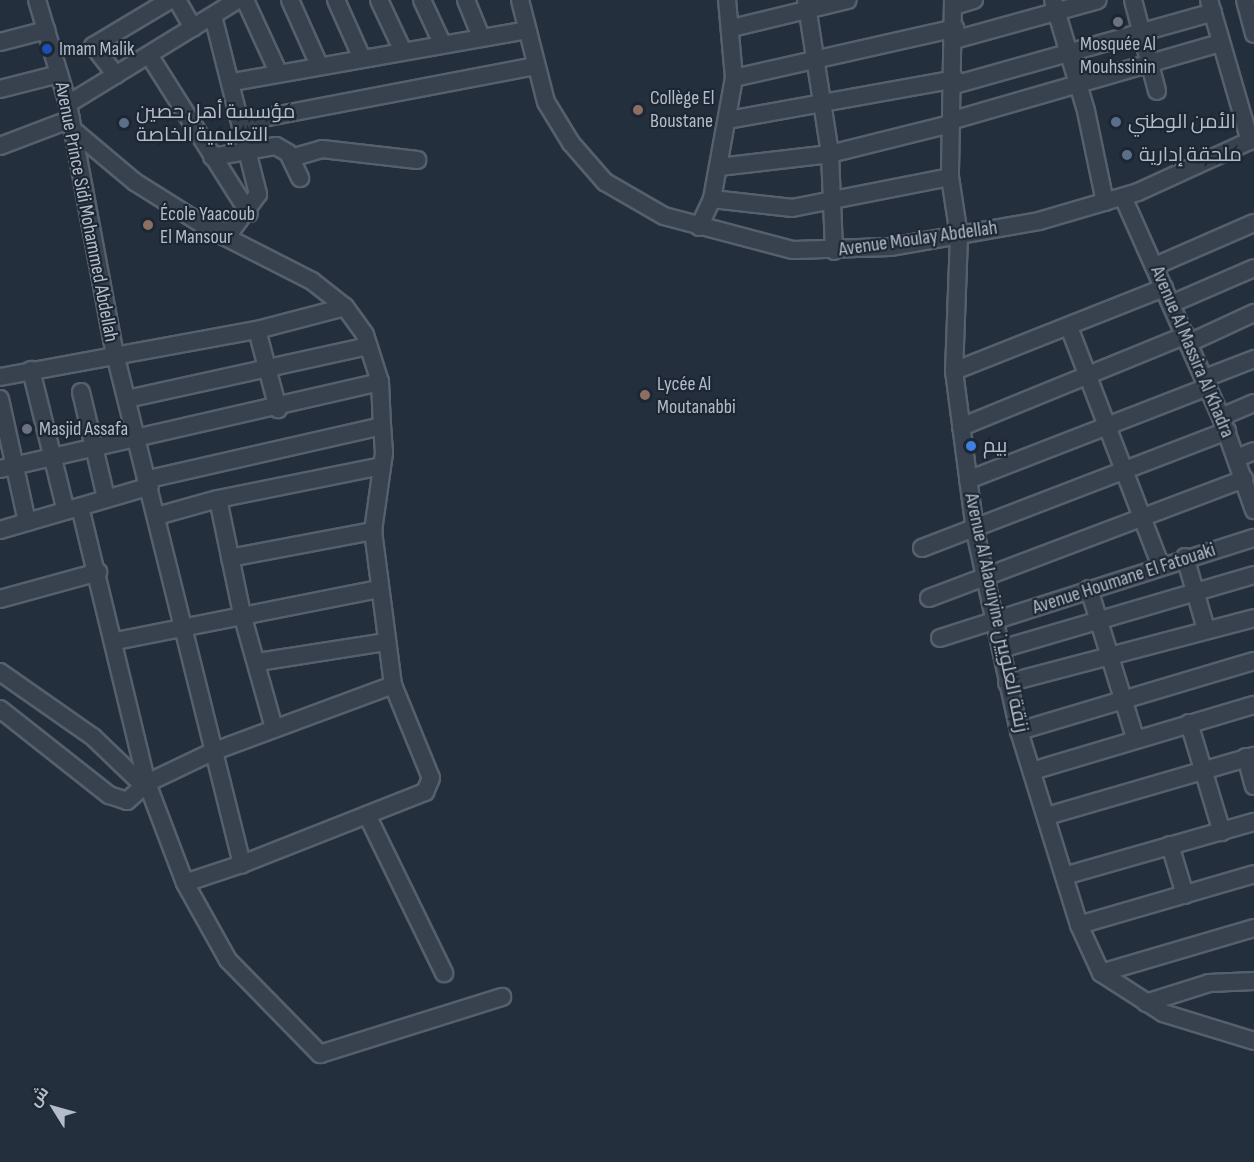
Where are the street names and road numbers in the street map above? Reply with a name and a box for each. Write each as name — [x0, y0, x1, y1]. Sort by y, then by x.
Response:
street label: Avenue Prince Sidi Mohammed Abdellah — [49, 80, 123, 344]
street label: Avenue Moulay Abdellah — [837, 216, 999, 262]
street label: Avenue Al Massira Al Khadra — [1145, 263, 1239, 441]
street label: Avenue Al Alaouiyine زنقة العلويين — [959, 491, 1033, 735]
street label: Avenue Houmane El Fatouaki — [1029, 538, 1219, 620]

